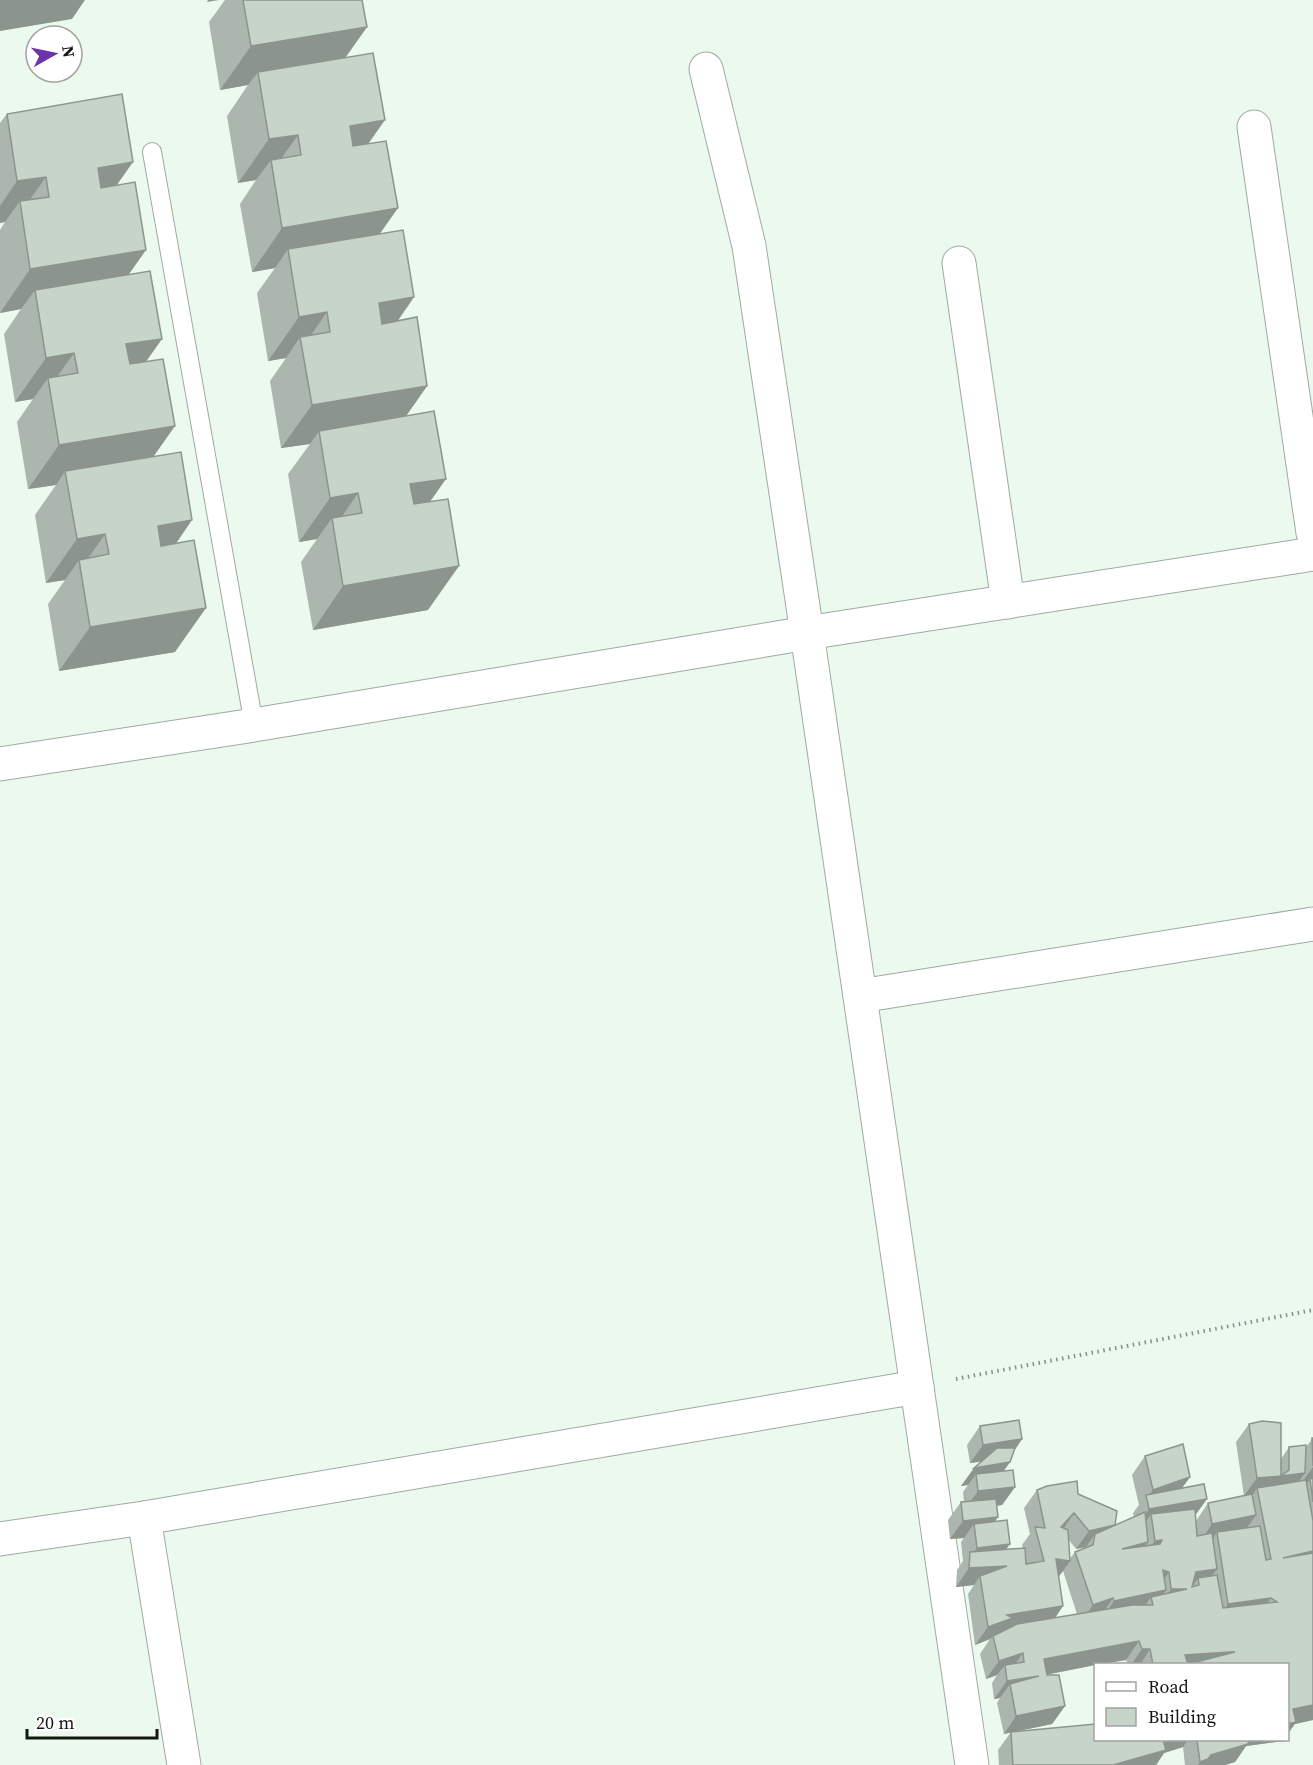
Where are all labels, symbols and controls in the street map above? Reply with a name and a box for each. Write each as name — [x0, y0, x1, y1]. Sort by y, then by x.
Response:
north arrow — [24, 24, 84, 84]
text: N — [57, 44, 81, 59]
legend — [1094, 1663, 1289, 1741]
text: Road — [1148, 1674, 1189, 1699]
scale bar — [27, 1702, 158, 1740]
text: Building — [1148, 1704, 1216, 1729]
text: 20 m — [36, 1710, 74, 1735]

